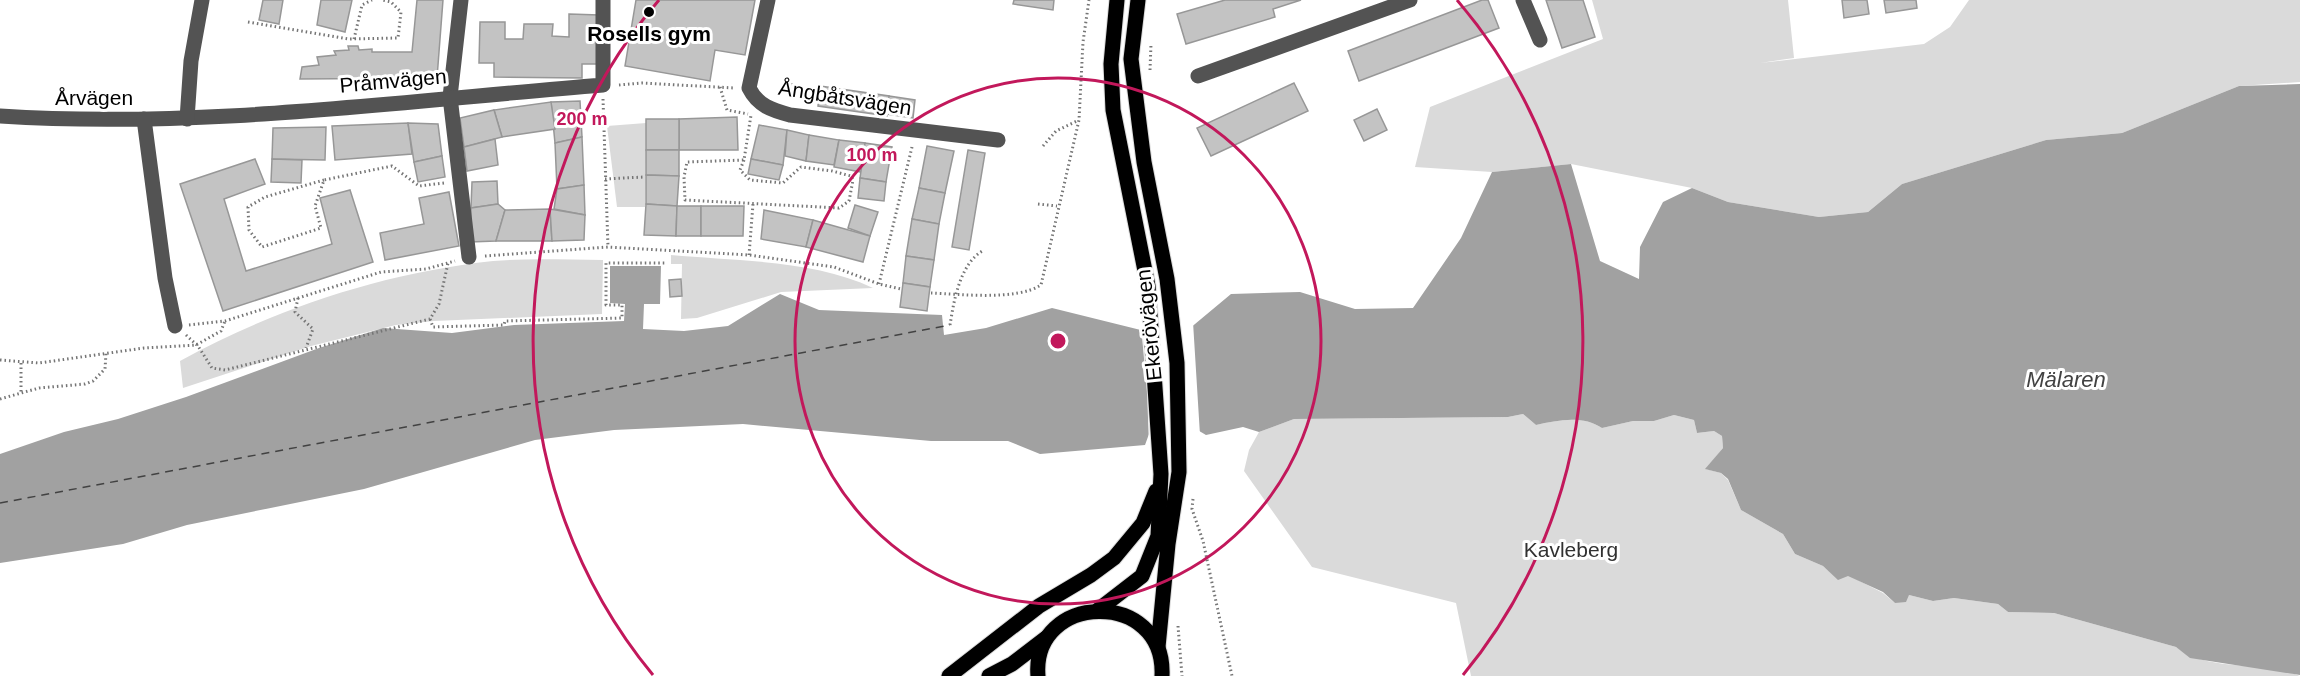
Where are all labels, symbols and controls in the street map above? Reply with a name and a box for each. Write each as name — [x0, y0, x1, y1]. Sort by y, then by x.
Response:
marker: Rosells gym — [642, 5, 656, 19]
place label: Rosells gym — [587, 22, 711, 45]
street label: Pråmvägen — [338, 64, 447, 97]
street label: Ångbåtsvägen — [777, 76, 913, 119]
street label: Årvägen — [55, 86, 133, 109]
text: 200 m — [556, 109, 608, 129]
text: 100 m — [846, 145, 898, 165]
street label: Ekerövägen — [1131, 268, 1166, 382]
centre of rings — [1048, 331, 1068, 351]
water label: Mälaren — [2026, 367, 2106, 392]
park label: Kavleberg — [1524, 538, 1618, 561]

